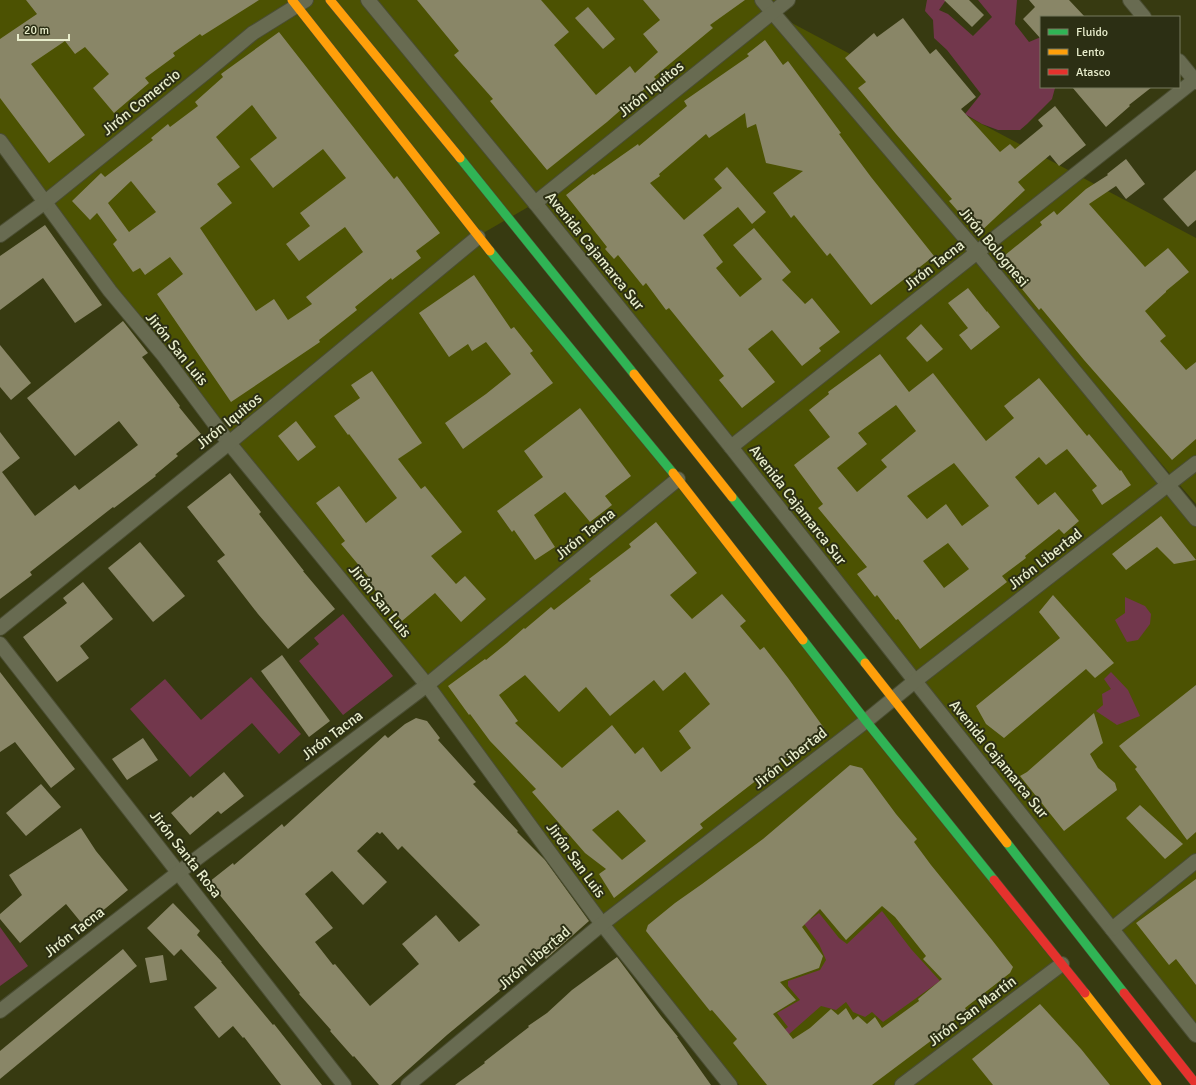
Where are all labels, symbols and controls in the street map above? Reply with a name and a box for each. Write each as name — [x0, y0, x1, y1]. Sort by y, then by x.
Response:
scale bar — [18, 16, 69, 42]
legend — [1040, 16, 1180, 88]
text: 20 m — [24, 23, 49, 38]
text: Fluido — [1076, 25, 1108, 40]
text: Lento — [1076, 45, 1105, 60]
street label: Jirón Iquitos — [615, 57, 688, 121]
street label: Jirón Comercio — [98, 65, 184, 139]
text: Atasco — [1076, 65, 1111, 80]
street label: Avenida Cajamarca Sur — [542, 188, 649, 314]
street label: Jirón Bolognesi — [955, 203, 1033, 291]
street label: Jirón Tacna — [900, 236, 968, 294]
street label: Jirón San Luis — [142, 309, 212, 390]
street label: Jirón Iquitos — [193, 389, 266, 453]
street label: Avenida Cajamarca Sur — [746, 441, 851, 569]
street label: Jirón Tacna — [551, 504, 619, 564]
street label: Jirón Libertad — [1004, 525, 1086, 593]
street label: Jirón San Luis — [345, 561, 415, 642]
street label: Avenida Cajamarca Sur — [946, 696, 1053, 822]
street label: Jirón Tacna — [298, 706, 366, 764]
street label: Jirón Libertad — [749, 724, 831, 792]
street label: Jirón Santa Rosa — [146, 807, 226, 901]
street label: Jirón San Luis — [543, 819, 610, 902]
street label: Jirón Tacna — [40, 903, 108, 961]
street label: Jirón Libertad — [494, 922, 574, 993]
street label: Jirón San Martín — [924, 972, 1020, 1050]

